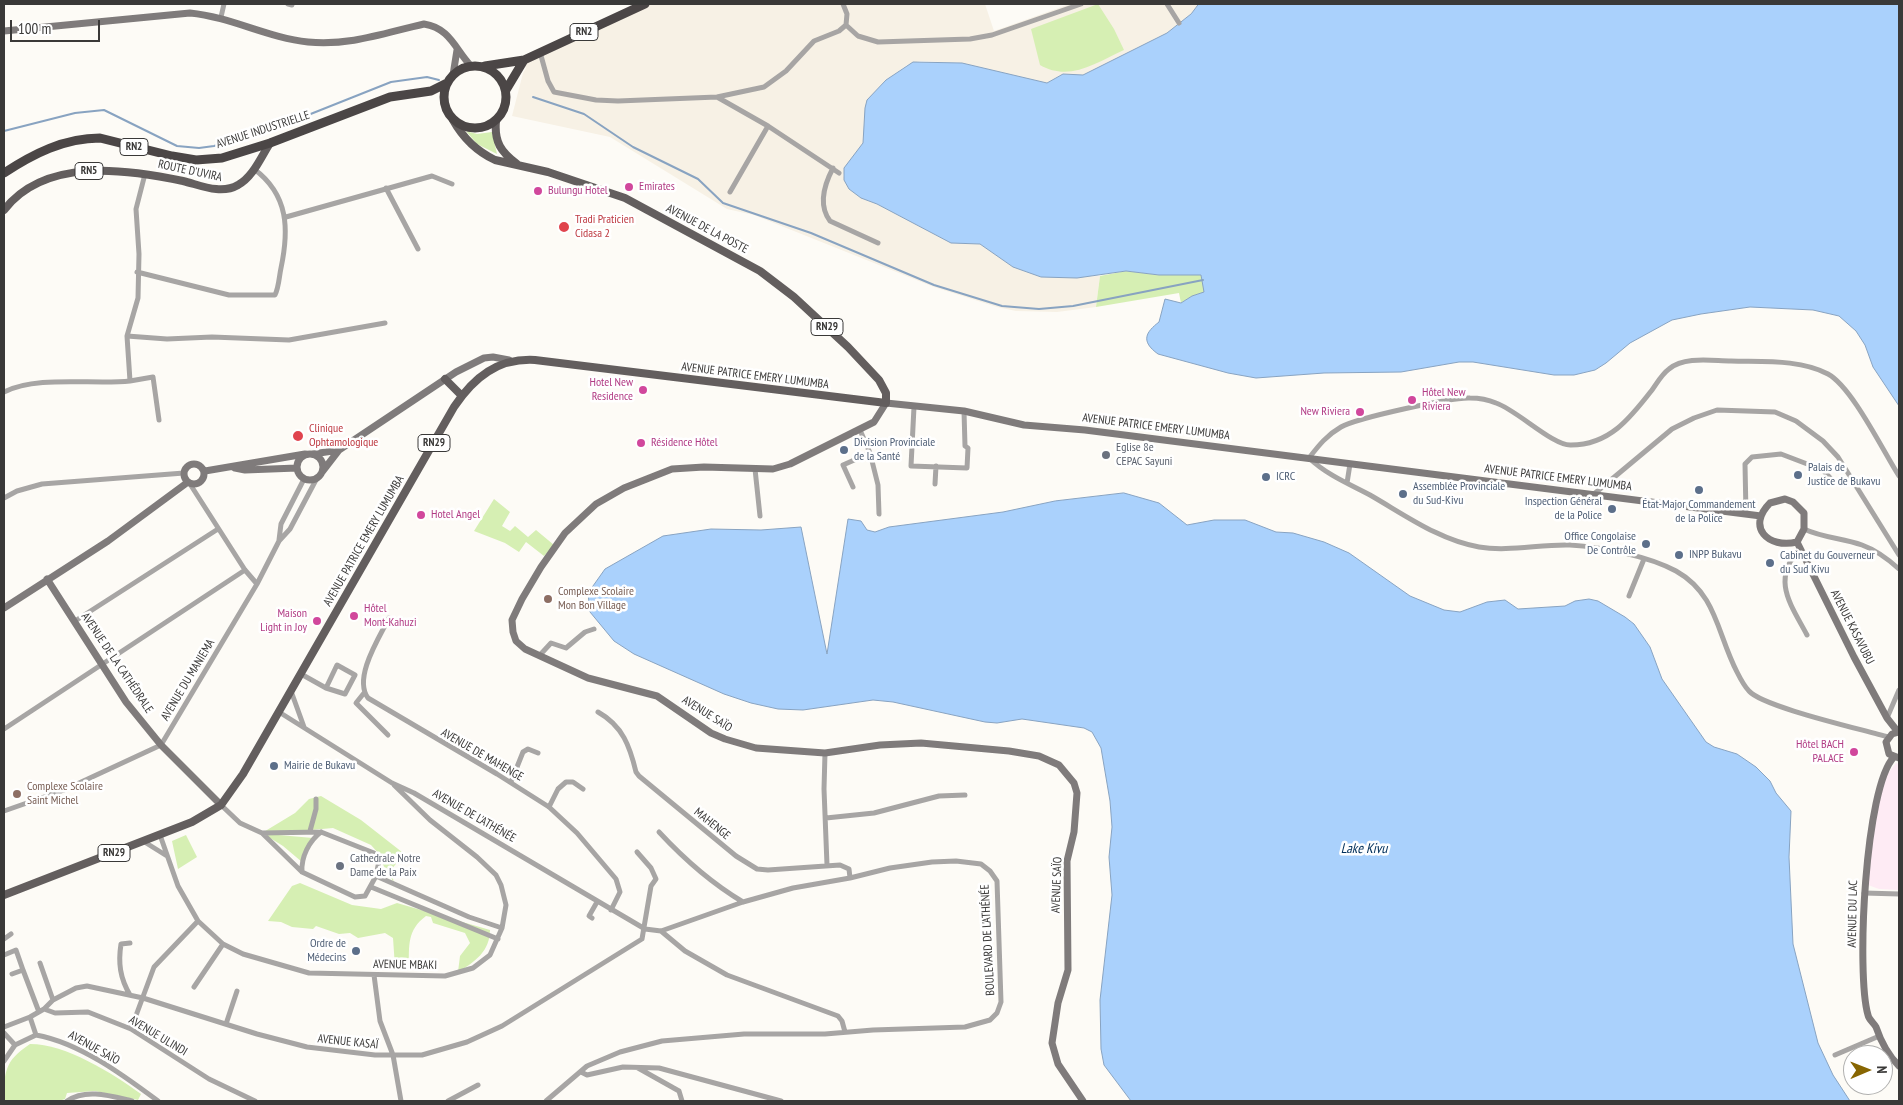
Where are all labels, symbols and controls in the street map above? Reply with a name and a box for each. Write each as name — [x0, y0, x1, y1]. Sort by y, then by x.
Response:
scale bar — [12, 10, 102, 42]
text: 100 m — [18, 19, 51, 38]
road number: RN2 — [570, 24, 598, 41]
street label: AVENUE INDUSTRIELLE — [214, 108, 312, 152]
road number: RN2 — [120, 138, 148, 156]
street label: ROUTE D'UVIRA — [157, 157, 223, 185]
road number: RN5 — [75, 162, 103, 180]
place label: Emirates — [639, 180, 675, 194]
marker: Emirates — [623, 181, 635, 193]
place label: Bulungu Hotel — [548, 184, 608, 198]
marker: Bulungu Hotel — [532, 185, 544, 197]
street label: AVENUE DE LA POSTE — [663, 201, 751, 257]
place label: Tradi Praticien Cidasa 2 — [575, 213, 634, 241]
marker: Tradi Praticien Cidasa 2 — [557, 220, 571, 234]
road number: RN29 — [811, 318, 843, 336]
street label: AVENUE PATRICE EMERY LUMUMBA — [680, 360, 830, 392]
place label: Hotel New Residence — [589, 376, 633, 404]
marker: Hotel New Residence — [637, 384, 649, 396]
place label: Hôtel New Riviera — [1422, 386, 1466, 414]
marker: Hôtel New Riviera — [1406, 394, 1418, 406]
place label: New Riviera — [1300, 405, 1350, 419]
marker: New Riviera — [1354, 406, 1366, 418]
street label: AVENUE PATRICE EMERY LUMUMBA — [1081, 411, 1231, 443]
place label: Clinique Ophtamologique — [309, 422, 378, 450]
marker: Clinique Ophtamologique — [291, 429, 305, 443]
road number: RN29 — [418, 434, 450, 452]
place label: Résidence Hôtel — [651, 436, 717, 450]
place label: Division Provinciale de la Santé — [854, 436, 935, 464]
marker: Résidence Hôtel — [635, 437, 647, 449]
place label: Eglise 8e CEPAC Sayuni — [1116, 441, 1172, 469]
marker: Division Provinciale de la Santé — [838, 444, 850, 456]
marker: Eglise 8e CEPAC Sayuni — [1100, 449, 1112, 461]
place label: Palais de Justice de Bukavu — [1808, 461, 1881, 489]
street label: AVENUE PATRICE EMERY LUMUMBA — [1483, 462, 1633, 494]
marker: Palais de Justice de Bukavu — [1792, 469, 1804, 481]
place label: ICRC — [1276, 470, 1295, 484]
marker: ICRC — [1260, 471, 1272, 483]
street label: AVENUE PATRICE EMERY LUMUMBA — [321, 473, 407, 609]
place label: Assemblée Provinciale du Sud-Kivu — [1413, 480, 1505, 508]
marker: État-Major Commandement de la Police — [1693, 484, 1705, 496]
marker: Assemblée Provinciale du Sud-Kivu — [1397, 488, 1409, 500]
place label: Inspection Général de la Police — [1525, 495, 1602, 523]
place label: État-Major Commandement de la Police — [1642, 498, 1756, 526]
marker: Inspection Général de la Police — [1606, 503, 1618, 515]
place label: Hotel Angel — [431, 508, 480, 522]
marker: Hotel Angel — [415, 509, 427, 521]
place label: Office Congolaise De Contrôle — [1564, 530, 1636, 558]
marker: Office Congolaise De Contrôle — [1640, 538, 1652, 550]
place label: INPP Bukavu — [1689, 548, 1742, 562]
marker: INPP Bukavu — [1673, 549, 1685, 561]
place label: Cabinet du Gouverneur du Sud Kivu — [1780, 549, 1875, 577]
marker: Cabinet du Gouverneur du Sud Kivu — [1764, 557, 1776, 569]
place label: Complexe Scolaire Mon Bon Village — [558, 585, 634, 613]
street label: AVENUE KASAVUBU — [1827, 587, 1877, 667]
marker: Complexe Scolaire Mon Bon Village — [542, 593, 554, 605]
place label: Hôtel Mont-Kahuzi — [364, 602, 416, 630]
place label: Maison Light in Joy — [260, 607, 307, 635]
street label: AVENUE DE LA CATHÉDRALE — [78, 610, 156, 716]
marker: Hôtel Mont-Kahuzi — [348, 610, 360, 622]
marker: Maison Light in Joy — [311, 615, 323, 627]
street label: AVENUE DU MANIEMA — [158, 637, 218, 723]
street label: AVENUE SAÏO — [679, 693, 735, 735]
street label: AVENUE DE MAHENGE — [438, 726, 526, 784]
place label: Hôtel BACH PALACE — [1796, 738, 1844, 766]
marker: Hôtel BACH PALACE — [1848, 746, 1860, 758]
place label: Mairie de Bukavu — [284, 759, 355, 773]
marker: Mairie de Bukavu — [268, 760, 280, 772]
place label: Complexe Scolaire Saint Michel — [27, 780, 103, 808]
street label: AVENUE DE L'ATHÉNÉE — [430, 786, 518, 846]
marker: Complexe Scolaire Saint Michel — [11, 788, 23, 800]
street label: MAHENGE — [691, 805, 733, 843]
water label: Lake Kivu — [1341, 841, 1387, 857]
road number: RN29 — [98, 844, 130, 861]
place label: Cathedrale Notre Dame de la Paix — [350, 852, 420, 880]
street label: AVENUE SAÏO — [1049, 857, 1065, 913]
marker: Cathedrale Notre Dame de la Paix — [334, 860, 346, 872]
street label: AVENUE DU LAC — [1845, 880, 1861, 948]
street label: BOULEVARD DE L'ATHÉNÉE — [978, 884, 998, 996]
place label: Ordre de Médecins — [307, 937, 346, 965]
marker: Ordre de Médecins — [350, 945, 362, 957]
street label: AVENUE MBAKI — [373, 957, 437, 973]
street label: AVENUE ULINDI — [126, 1013, 190, 1059]
street label: AVENUE SAÏO — [66, 1028, 122, 1068]
street label: AVENUE KASAÏ — [317, 1032, 379, 1052]
north arrow — [1843, 1045, 1893, 1095]
text: N — [1873, 1066, 1891, 1074]

